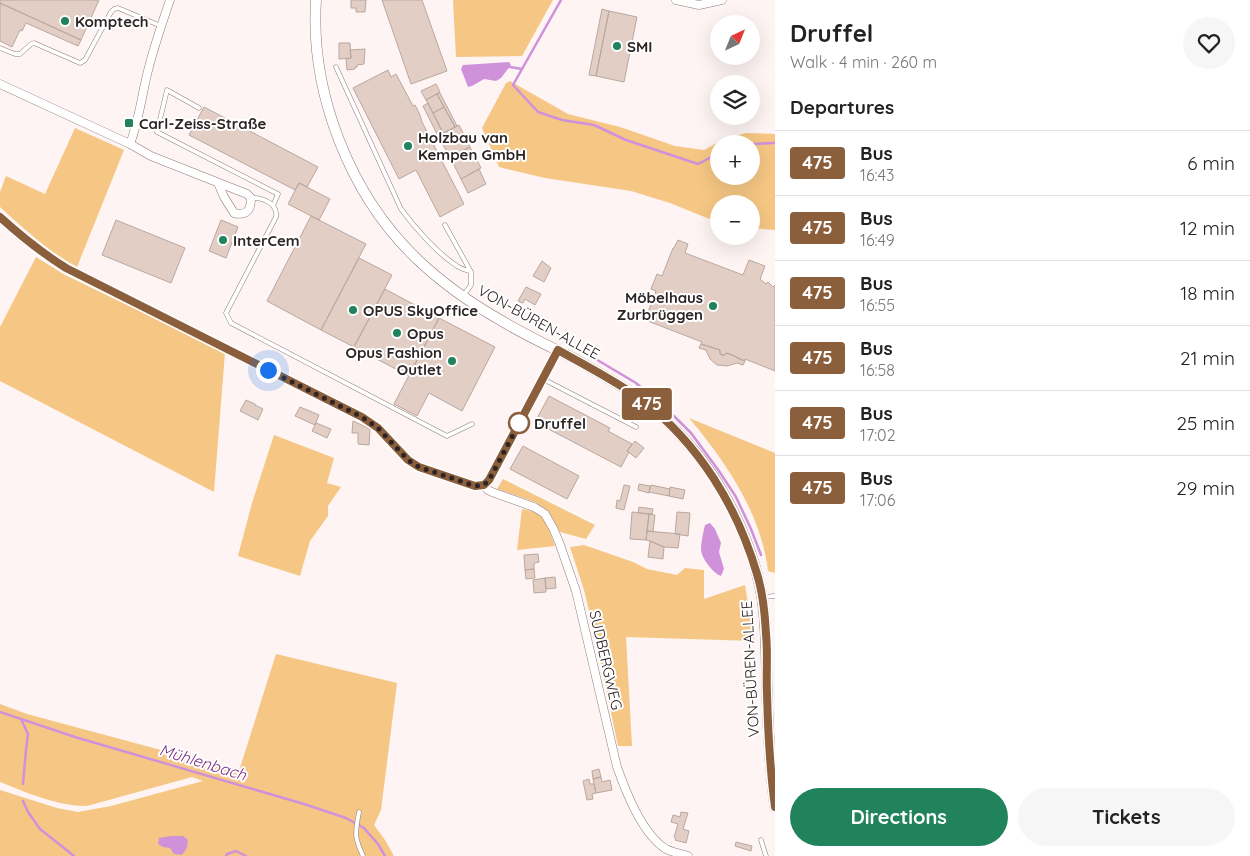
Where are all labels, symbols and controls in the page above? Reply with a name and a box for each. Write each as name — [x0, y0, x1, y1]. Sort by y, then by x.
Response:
place label: Komptech — [75, 12, 149, 31]
marker: Komptech — [59, 15, 71, 27]
north arrow — [710, 15, 760, 65]
map controls — [710, 15, 760, 245]
button: heart — [1183, 17, 1235, 69]
text: Druffel — [790, 18, 873, 48]
place label: SMI — [627, 37, 652, 56]
marker: SMI — [611, 40, 623, 52]
text: Walk · 4 min · 260 m — [790, 52, 937, 72]
button: layers — [710, 75, 760, 125]
text: Departures — [790, 95, 894, 119]
place label: Carl-Zeiss-Straße — [139, 114, 267, 133]
marker: Carl-Zeiss-Straße — [123, 117, 135, 129]
place label: Holzbau van Kempen GmbH — [418, 128, 526, 164]
button: + — [710, 135, 760, 185]
marker: Holzbau van Kempen GmbH — [402, 140, 414, 152]
text: Bus — [860, 141, 893, 165]
text: 475 — [802, 151, 833, 174]
text: 6 min — [1187, 151, 1235, 175]
text: 16:43 — [860, 165, 894, 185]
button: − — [710, 195, 760, 245]
text: Bus — [860, 206, 893, 230]
text: 475 — [802, 216, 833, 239]
text: 12 min — [1180, 216, 1235, 240]
text: 16:49 — [860, 230, 895, 250]
place label: InterCem — [233, 231, 300, 250]
marker: InterCem — [217, 234, 229, 246]
text: Bus — [860, 271, 893, 295]
street label: VON-BÜREN-ALLEE — [475, 281, 603, 363]
text: 475 — [802, 281, 833, 304]
text: 18 min — [1180, 281, 1235, 305]
place label: Möbelhaus Zurbrüggen — [617, 288, 703, 324]
text: 16:55 — [860, 295, 895, 315]
marker: Möbelhaus Zurbrüggen — [707, 300, 719, 312]
place label: OPUS SkyOffice — [363, 301, 478, 320]
marker: OPUS SkyOffice — [347, 304, 359, 316]
place label: Opus — [407, 324, 444, 343]
marker: Opus — [391, 327, 403, 339]
text: Bus — [860, 336, 893, 360]
place label: Opus Fashion Outlet — [346, 343, 442, 379]
text: 475 — [802, 346, 833, 369]
text: 21 min — [1180, 346, 1235, 370]
marker: Opus Fashion Outlet — [446, 355, 458, 367]
your location — [256, 358, 281, 383]
text: 16:58 — [860, 360, 895, 380]
line badge: 475 — [618, 388, 676, 420]
text: 475 — [632, 392, 662, 415]
text: Bus — [860, 401, 893, 425]
text: 475 — [802, 411, 833, 434]
text: 25 min — [1177, 411, 1235, 435]
marker: Druffel — [508, 412, 530, 434]
place label: Druffel — [534, 414, 586, 433]
text: 17:02 — [860, 425, 896, 445]
text: Bus — [860, 466, 893, 490]
text: 475 — [802, 476, 833, 499]
text: 29 min — [1176, 476, 1235, 500]
text: 17:06 — [860, 490, 895, 510]
street label: VON-BÜREN-ALLEE — [737, 600, 763, 738]
street label: SUDBERGWEG — [585, 608, 627, 712]
water label: Mühlenbach — [157, 739, 250, 785]
button: Directions — [790, 788, 1008, 846]
button: Tickets — [1018, 788, 1235, 846]

